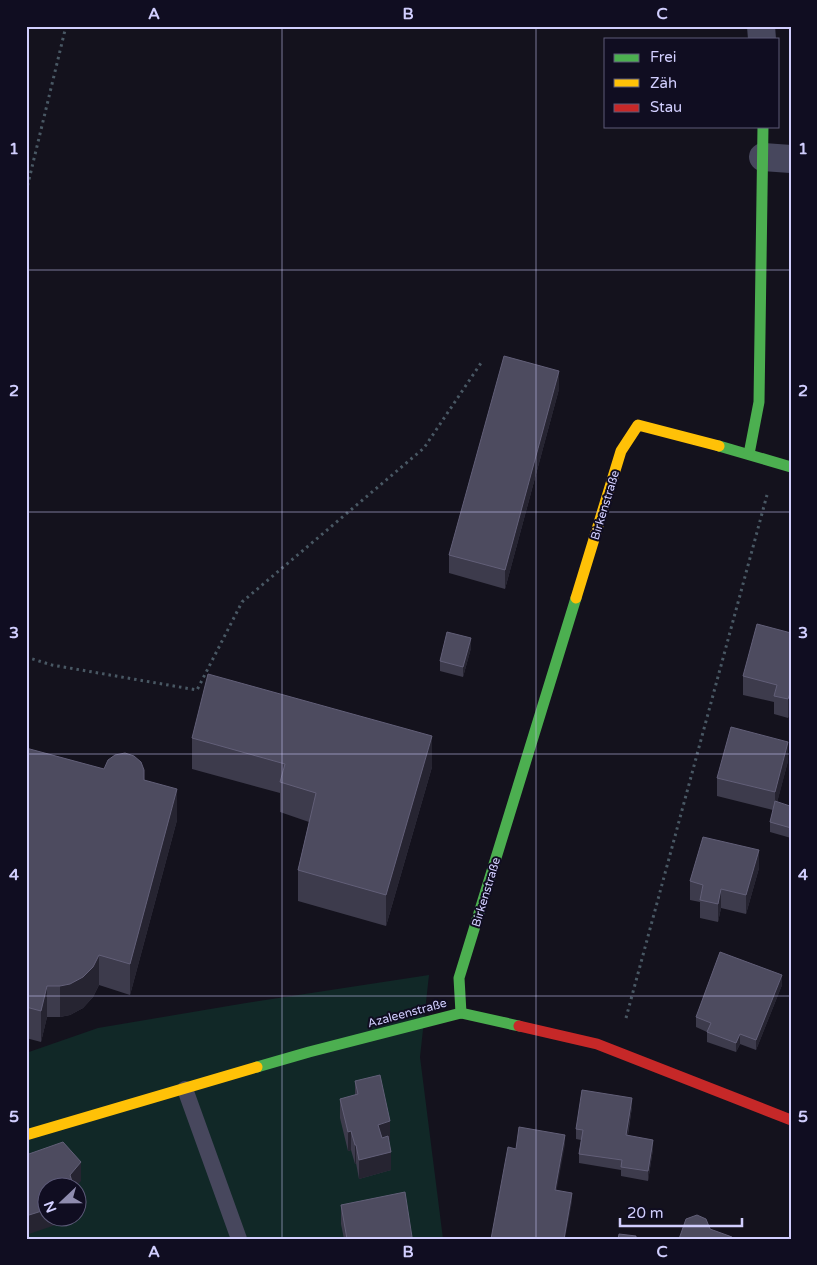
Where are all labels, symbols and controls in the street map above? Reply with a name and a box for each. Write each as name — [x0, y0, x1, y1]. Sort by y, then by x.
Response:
text: A — [148, 4, 160, 24]
text: B — [402, 4, 414, 24]
text: C — [656, 4, 668, 24]
legend — [604, 38, 780, 128]
text: Frei — [650, 48, 676, 66]
text: Zäh — [650, 74, 677, 92]
text: Stau — [650, 98, 682, 116]
text: 1 — [9, 139, 19, 159]
text: 1 — [798, 139, 808, 159]
text: 2 — [9, 381, 19, 401]
text: 2 — [798, 381, 808, 401]
street label: Birkenstraße — [588, 468, 622, 542]
text: 3 — [9, 623, 19, 643]
text: 3 — [798, 623, 808, 643]
street label: Birkenstraße — [469, 855, 503, 929]
text: 4 — [9, 865, 19, 885]
text: 4 — [798, 865, 808, 885]
street label: Azaleenstraße — [366, 996, 448, 1030]
text: 5 — [9, 1107, 19, 1127]
text: 5 — [798, 1107, 808, 1127]
north arrow — [38, 1178, 88, 1228]
scale bar — [620, 1195, 742, 1227]
text: N — [40, 1198, 60, 1215]
text: 20 m — [627, 1204, 664, 1222]
text: A — [148, 1242, 160, 1262]
text: B — [402, 1242, 414, 1262]
text: C — [656, 1242, 668, 1262]

